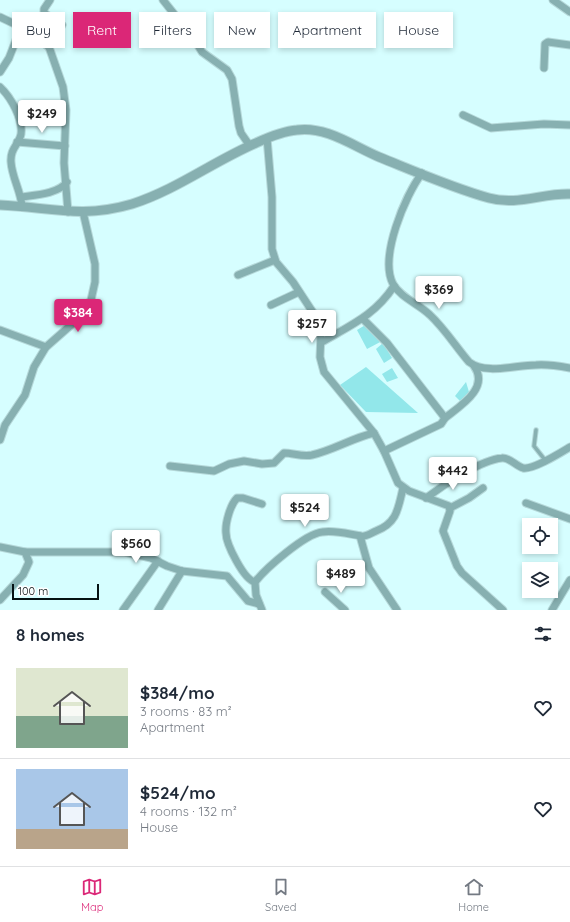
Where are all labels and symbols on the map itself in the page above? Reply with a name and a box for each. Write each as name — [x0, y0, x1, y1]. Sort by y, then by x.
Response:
pin: $249 — [18, 100, 66, 134]
pin: $369 — [415, 276, 463, 310]
pin: $384 — [54, 299, 102, 333]
pin: $257 — [288, 310, 336, 344]
pin: $442 — [429, 457, 477, 491]
pin: $524 — [281, 494, 329, 528]
pin: $560 — [112, 530, 160, 564]
pin: $489 — [317, 560, 365, 594]
scale bar — [12, 582, 99, 601]

